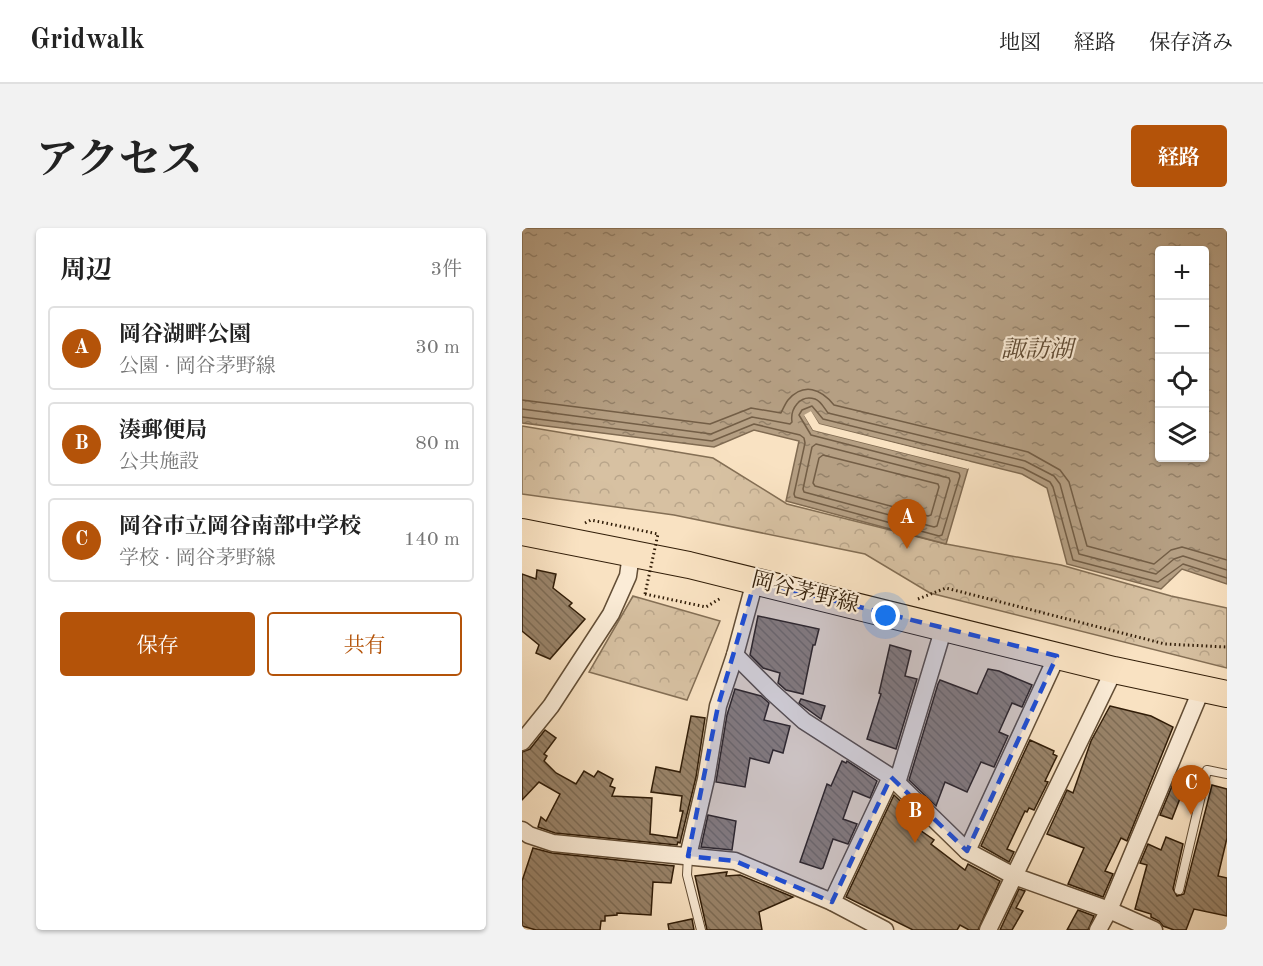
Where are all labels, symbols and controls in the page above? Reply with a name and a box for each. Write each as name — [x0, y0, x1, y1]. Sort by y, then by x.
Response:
text: Gridwalk — [30, 27, 145, 55]
text: 地図 — [999, 33, 1041, 54]
text: 経路 — [1074, 33, 1116, 54]
text: 保存済み — [1149, 33, 1233, 54]
button: 経路 — [1131, 125, 1227, 187]
text: アクセス — [36, 141, 203, 183]
map controls — [1155, 246, 1209, 462]
button: + — [1155, 246, 1209, 300]
text: 周辺 — [60, 258, 112, 284]
text: 3件 — [430, 260, 462, 280]
button: − — [1155, 300, 1209, 354]
text: 岡谷湖畔公園 — [119, 324, 251, 346]
water label: 諏訪湖 — [1001, 337, 1077, 363]
text: A — [74, 338, 89, 358]
text: 30 m — [415, 338, 460, 358]
button: locate — [1155, 354, 1209, 408]
text: 公園 · 岡谷茅野線 — [119, 357, 276, 377]
button: layers — [1155, 408, 1209, 462]
text: 湊郵便局 — [119, 420, 207, 442]
text: B — [74, 434, 89, 454]
text: 80 m — [415, 434, 460, 454]
text: 公共施設 — [119, 453, 199, 473]
pin: A — [888, 500, 926, 549]
text: 岡谷市立岡谷南部中学校 — [119, 516, 361, 538]
text: C — [75, 530, 88, 550]
text: 140 m — [404, 530, 460, 550]
text: 学校 · 岡谷茅野線 — [119, 549, 276, 569]
street label: 岡谷茅野線 — [749, 567, 862, 617]
your location — [871, 601, 900, 630]
button: 保存 — [60, 612, 255, 676]
button: 共有 — [267, 612, 462, 676]
pin: C — [1172, 766, 1210, 815]
pin: B — [896, 794, 934, 843]

